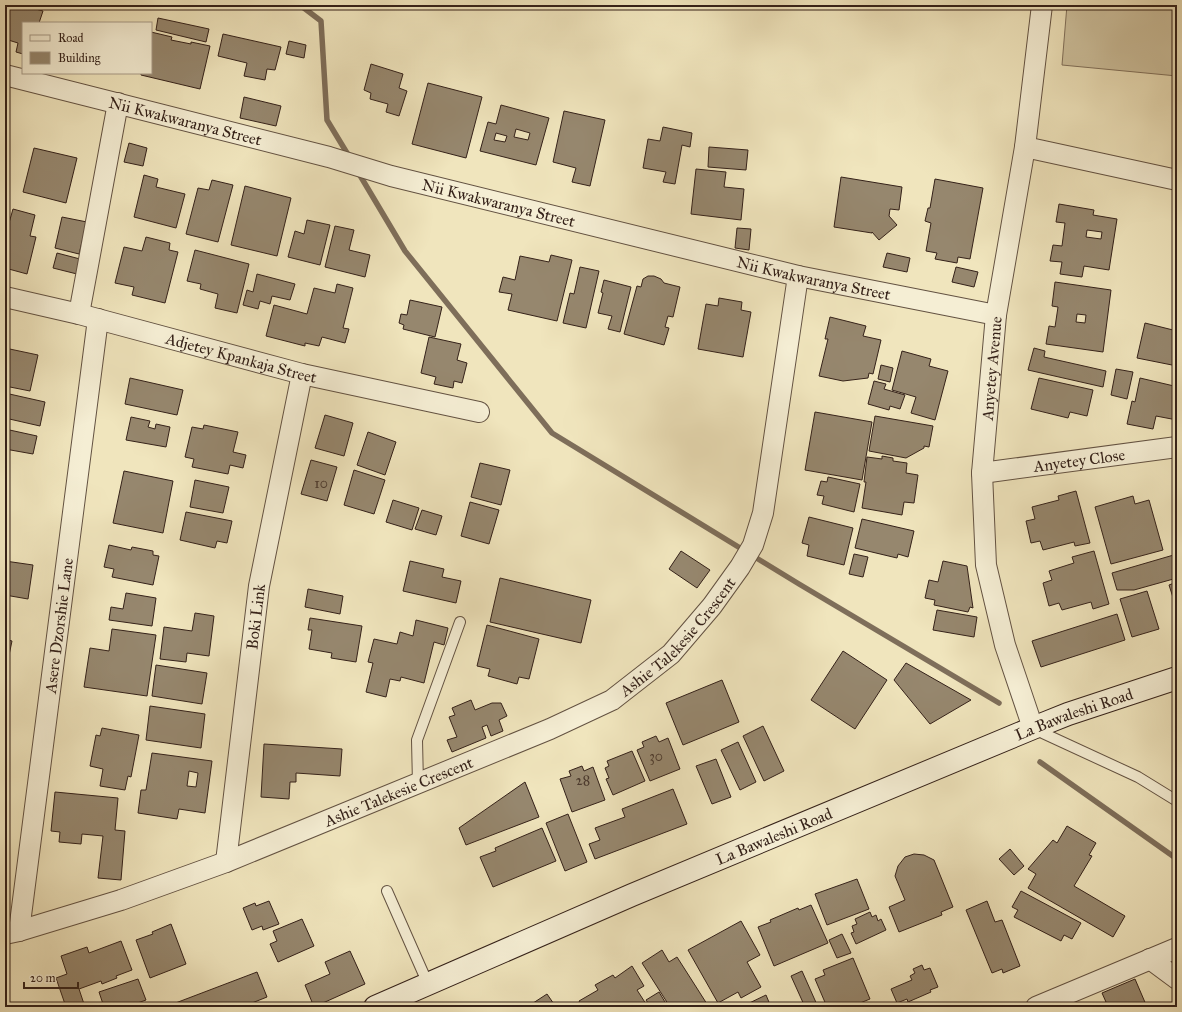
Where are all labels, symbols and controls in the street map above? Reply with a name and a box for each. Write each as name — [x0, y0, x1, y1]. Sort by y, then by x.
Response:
legend — [22, 22, 152, 74]
text: Road — [58, 31, 84, 45]
text: Building — [58, 51, 101, 66]
street label: Nii Kwakwaranya Street — [107, 92, 264, 149]
street label: Nii Kwakwaranya Street — [420, 175, 578, 231]
street label: Nii Kwakwaranya Street — [735, 252, 893, 304]
street label: Anyetey Avenue — [977, 315, 1005, 422]
street label: Adjetey Kpankaja Street — [163, 328, 319, 386]
street label: Anyetey Close — [1031, 444, 1126, 476]
house number: 10 — [314, 475, 328, 492]
street label: Asere Dzorshie Lane — [40, 556, 77, 695]
street label: Ashie Talekesie Crescent — [615, 573, 739, 701]
street label: Boki Link — [242, 582, 269, 651]
street label: La Bawaleshi Road — [1012, 684, 1135, 744]
house number: 30 — [649, 748, 663, 765]
street label: Ashie Talekesie Crescent — [320, 752, 476, 831]
house number: 28 — [576, 772, 590, 789]
street label: La Bawaleshi Road — [713, 803, 835, 869]
scale bar — [24, 964, 78, 990]
text: 20 m — [30, 971, 56, 985]

